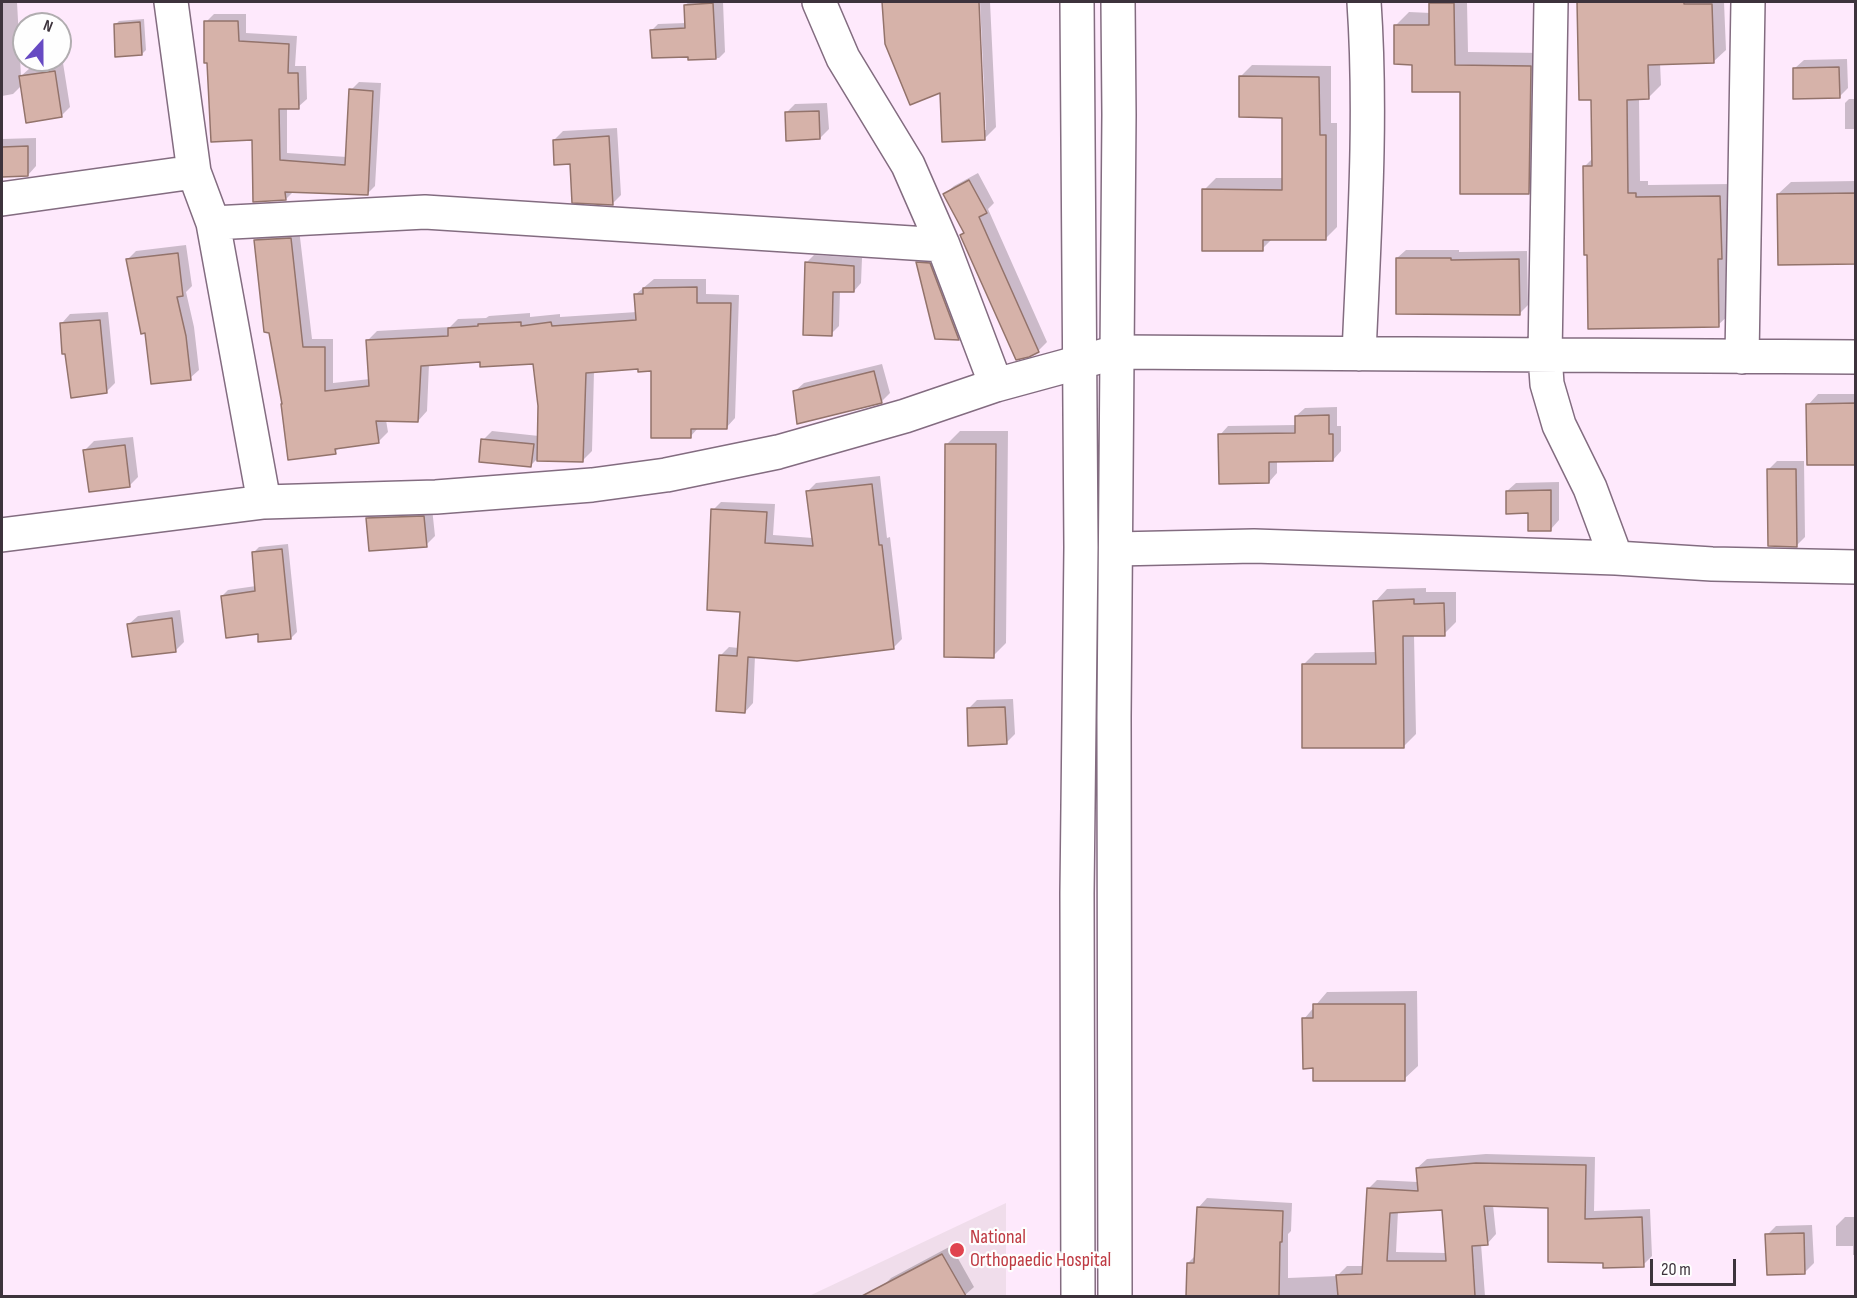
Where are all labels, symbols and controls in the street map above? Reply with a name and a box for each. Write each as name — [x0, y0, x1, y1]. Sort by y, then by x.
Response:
north arrow — [12, 12, 72, 72]
text: N — [41, 16, 55, 37]
place label: National Orthopaedic Hospital — [970, 1226, 1111, 1273]
marker: National Orthopaedic Hospital — [948, 1241, 966, 1259]
scale bar — [1653, 1247, 1738, 1285]
text: 20 m — [1661, 1259, 1691, 1280]

